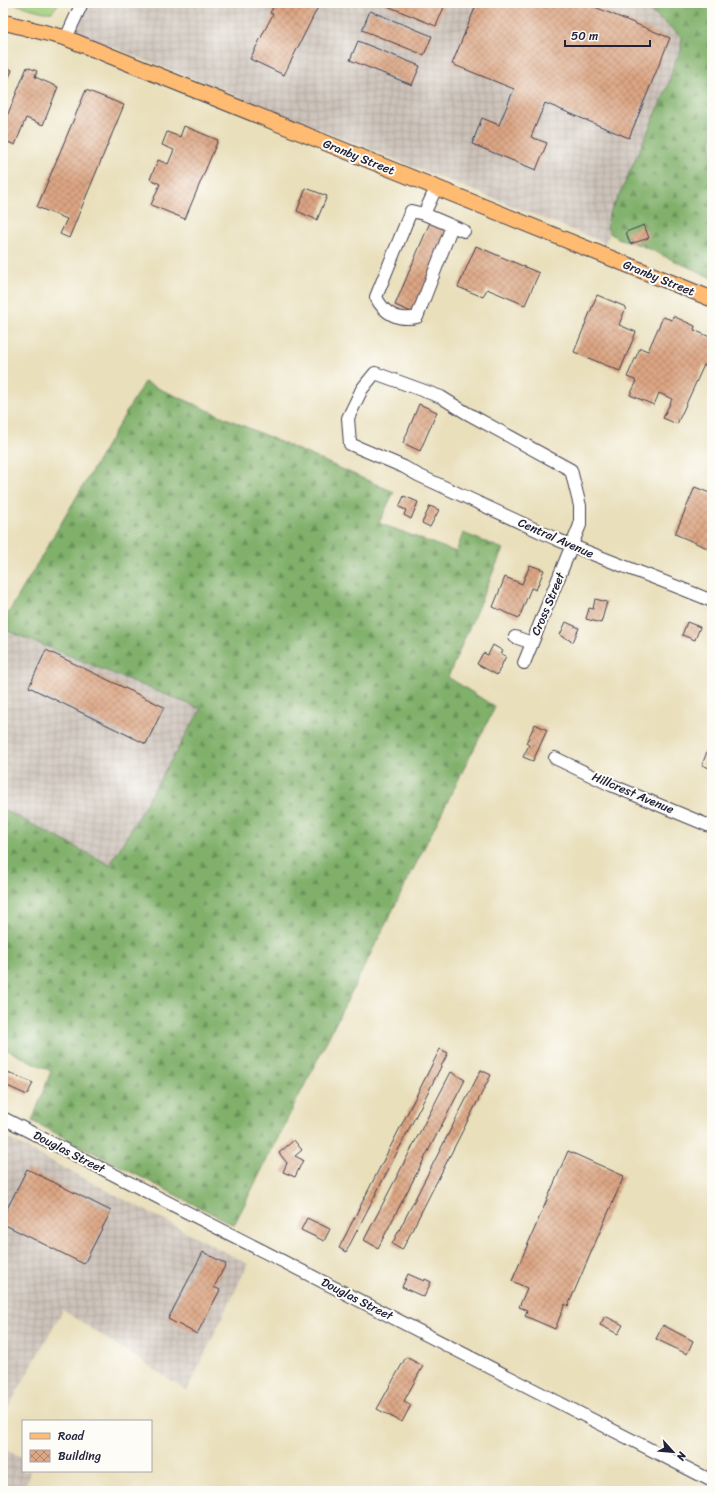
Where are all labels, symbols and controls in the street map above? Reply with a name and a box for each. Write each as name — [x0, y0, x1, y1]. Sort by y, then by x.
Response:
scale bar — [565, 22, 650, 48]
text: 50 m — [571, 25, 598, 47]
street label: Granby Street — [320, 133, 398, 181]
street label: Granby Street — [620, 254, 698, 302]
street label: Central Avenue — [514, 511, 598, 565]
street label: Cross Street — [525, 568, 572, 639]
street label: Hillcrest Avenue — [588, 766, 678, 820]
street label: Douglas Street — [29, 1124, 110, 1180]
street label: Douglas Street — [317, 1271, 398, 1327]
legend — [22, 1420, 152, 1472]
text: Road — [58, 1425, 85, 1447]
north arrow — [653, 1432, 693, 1472]
text: Building — [58, 1445, 101, 1467]
text: N — [671, 1448, 692, 1464]

